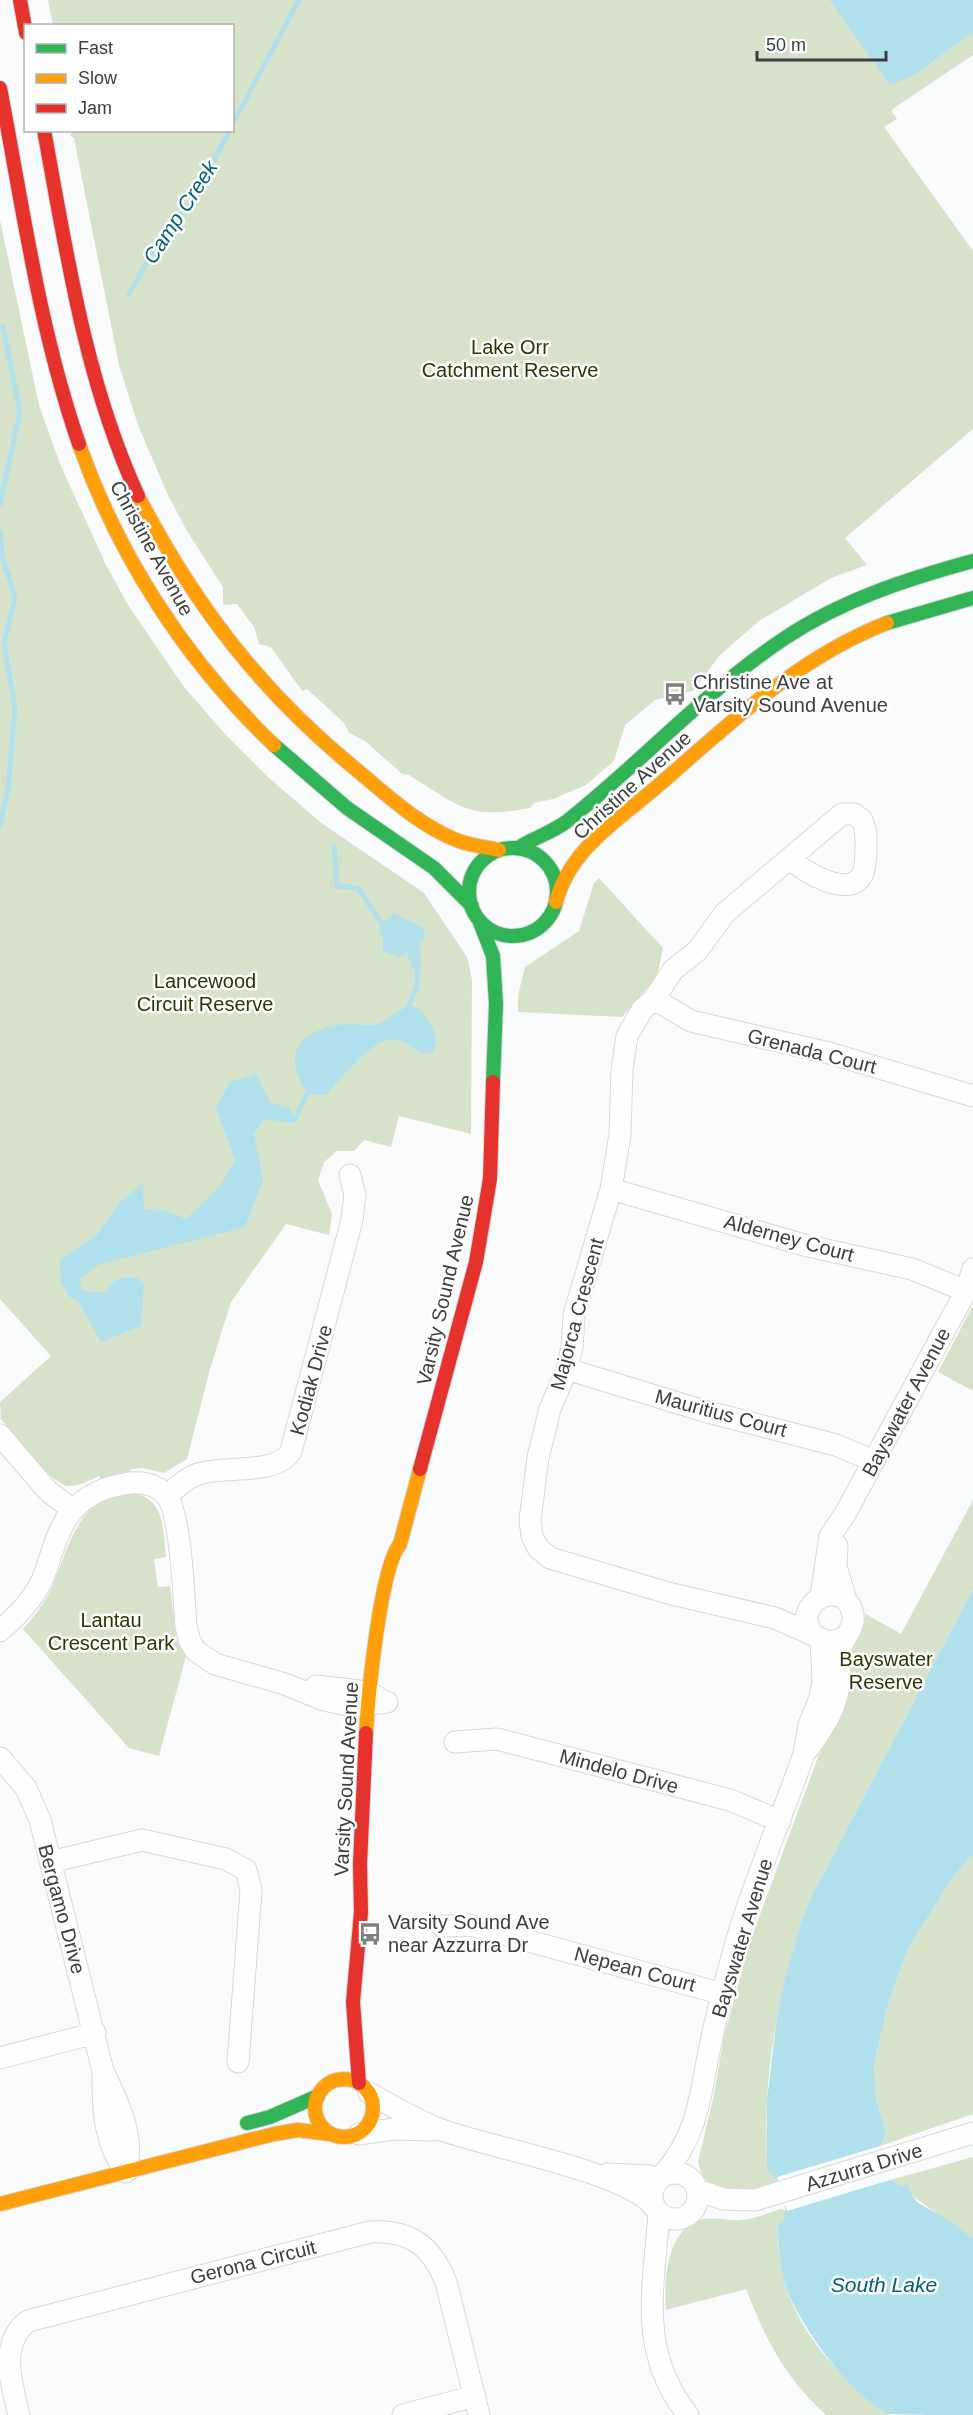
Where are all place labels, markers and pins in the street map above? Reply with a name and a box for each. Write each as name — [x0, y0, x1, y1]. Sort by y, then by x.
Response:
place label: Christine Ave at Varsity Sound Avenue — [693, 671, 888, 716]
bus stop icon: Christine Ave at Varsity Sound Avenue — [662, 681, 688, 707]
place label: Varsity Sound Ave near Azzurra Dr — [388, 1911, 550, 1956]
bus stop icon: Varsity Sound Ave near Azzurra Dr — [357, 1921, 383, 1947]

